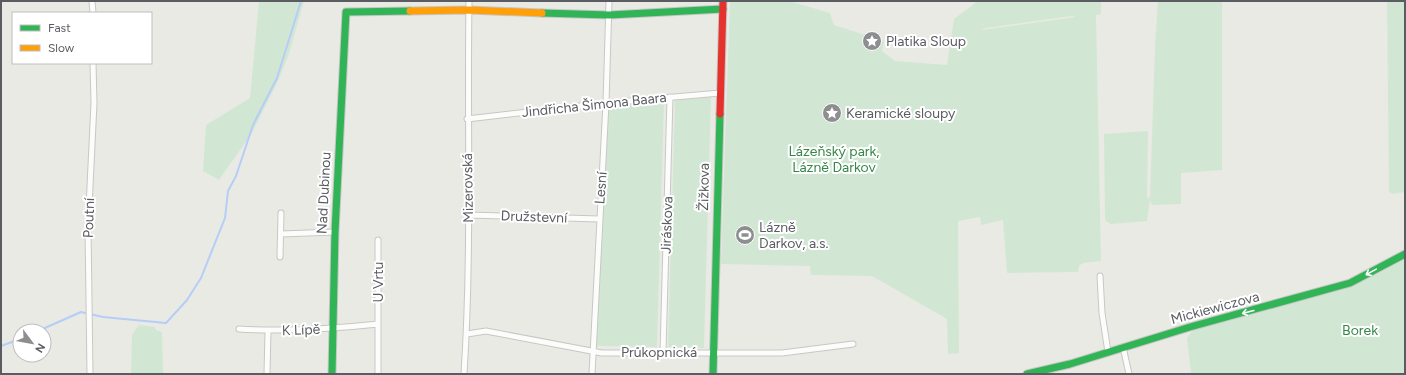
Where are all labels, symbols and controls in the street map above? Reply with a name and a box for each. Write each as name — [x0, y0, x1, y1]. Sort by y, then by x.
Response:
legend — [12, 12, 152, 64]
text: Fast — [48, 21, 71, 35]
place icon: Platika Sloup — [861, 30, 883, 52]
place label: Platika Sloup — [886, 33, 966, 50]
text: Slow — [48, 41, 75, 55]
street label: Jindřicha Šimona Baara — [521, 89, 667, 121]
place icon: Keramické sloupy — [821, 102, 843, 124]
place label: Keramické sloupy — [846, 105, 956, 122]
park label: Lázeňský park, Lázně Darkov — [789, 143, 879, 176]
street label: Nad Dubinou — [313, 151, 335, 235]
street label: Mizerovská — [459, 153, 477, 223]
street label: Žižkova — [695, 163, 713, 211]
street label: Lesní — [591, 170, 611, 205]
street label: Jiráskova — [657, 196, 677, 254]
street label: Poutní — [80, 197, 98, 238]
street label: Družstevní — [500, 207, 568, 227]
place label: Lázně Darkov, a.s. — [759, 219, 829, 252]
sports icon: Lázně Darkov, a.s. — [734, 224, 756, 246]
street label: U Vrtu — [370, 262, 387, 302]
one-way arrow — [1365, 269, 1377, 277]
street label: Mickiewiczova — [1169, 288, 1261, 328]
one-way arrow — [1241, 309, 1254, 316]
street label: K Lípě — [281, 321, 321, 339]
park label: Borek — [1342, 322, 1378, 339]
north arrow — [12, 323, 52, 363]
text: N — [32, 341, 48, 355]
street label: Průkopnická — [621, 344, 697, 361]

